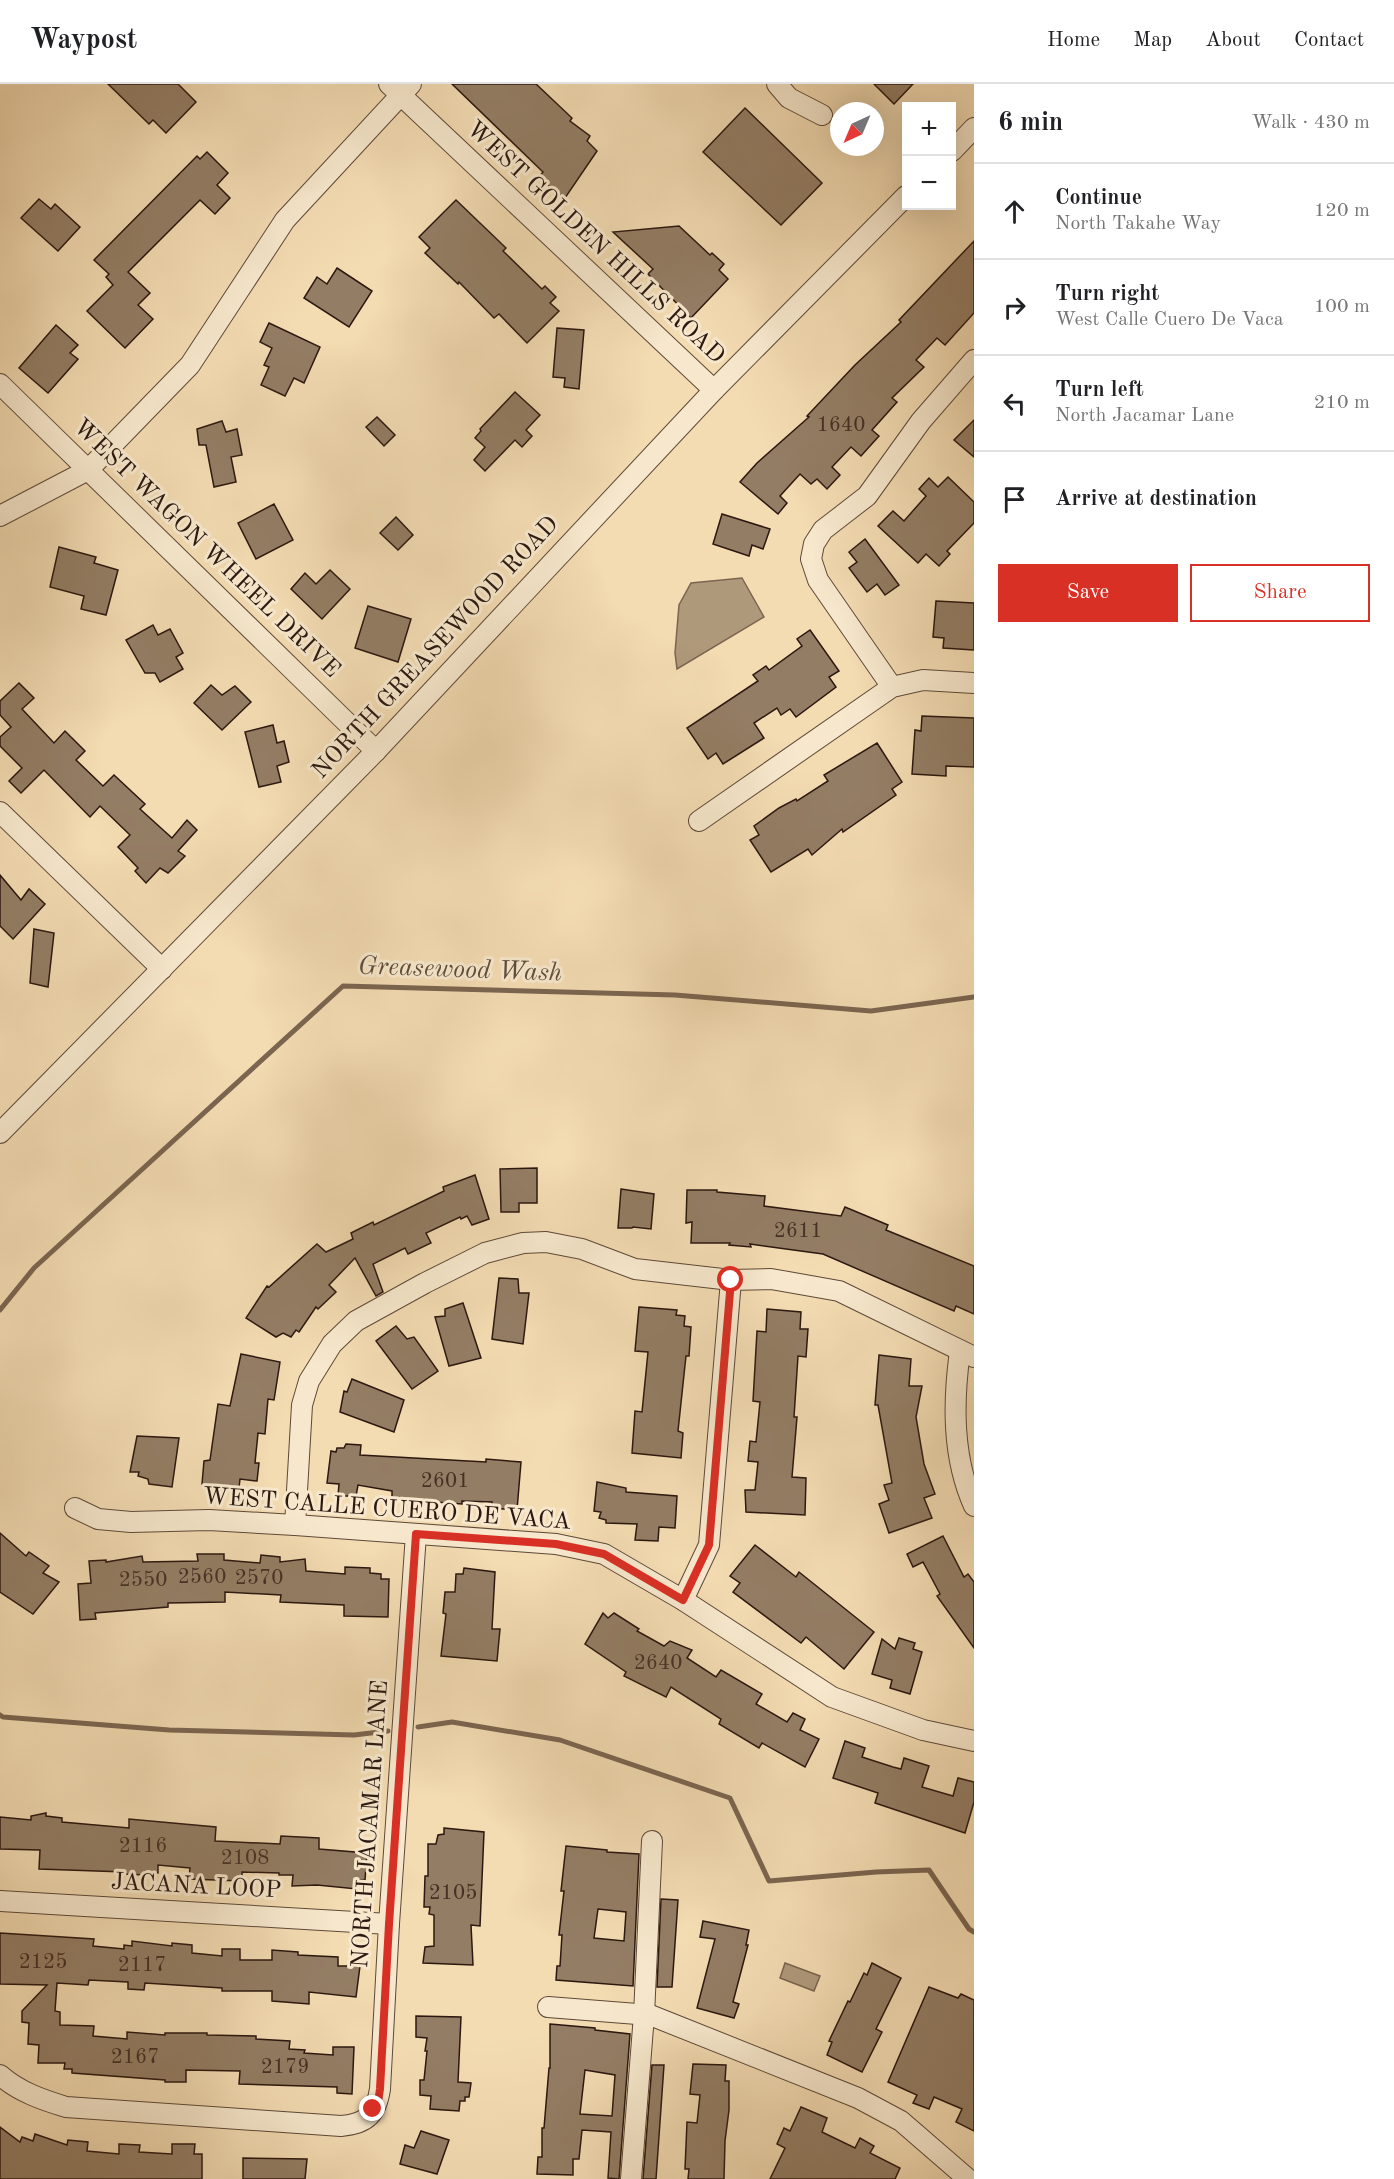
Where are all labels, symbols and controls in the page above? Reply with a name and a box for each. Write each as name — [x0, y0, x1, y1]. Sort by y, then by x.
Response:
text: Waypost — [30, 27, 137, 55]
text: Home — [1047, 30, 1100, 51]
text: Map — [1133, 30, 1172, 51]
text: About — [1205, 30, 1261, 51]
text: Contact — [1294, 30, 1364, 51]
north arrow — [830, 102, 884, 156]
map controls — [902, 102, 956, 210]
button: + — [902, 102, 956, 156]
text: 6 min — [998, 110, 1063, 136]
text: Walk · 430 m — [1251, 113, 1370, 133]
street label: WEST GOLDEN HILLS ROAD — [461, 117, 729, 369]
button: − — [902, 156, 956, 210]
text: Continue — [1055, 187, 1142, 209]
icon: ahead — [998, 195, 1031, 228]
text: 120 m — [1314, 201, 1370, 221]
text: North Takahe Way — [1055, 214, 1221, 234]
text: Turn right — [1055, 283, 1159, 305]
icon: right — [998, 291, 1031, 324]
text: 100 m — [1314, 297, 1370, 317]
text: West Calle Cuero De Vaca — [1055, 310, 1284, 330]
text: Turn left — [1055, 379, 1144, 401]
icon: left — [998, 387, 1031, 420]
text: 210 m — [1314, 393, 1370, 413]
text: North Jacamar Lane — [1055, 406, 1234, 426]
street label: WEST WAGON WHEEL DRIVE — [68, 415, 344, 683]
house number: 1640 — [817, 415, 865, 436]
icon: arrive — [998, 483, 1031, 516]
text: Arrive at destination — [1055, 488, 1257, 510]
street label: NORTH GREASEWOOD ROAD — [308, 512, 564, 784]
button: Save — [998, 564, 1178, 622]
button: Share — [1190, 564, 1370, 622]
water label: Greasewood Wash — [357, 953, 563, 987]
house number: 2611 — [774, 1221, 822, 1242]
route start — [717, 1266, 743, 1292]
house number: 2601 — [421, 1471, 469, 1492]
street label: WEST CALLE CUERO DE VACA — [202, 1485, 572, 1535]
house number: 2560 — [178, 1567, 226, 1588]
house number: 2570 — [235, 1568, 283, 1589]
house number: 2550 — [119, 1570, 167, 1591]
house number: 2640 — [634, 1653, 682, 1674]
street label: NORTH JACAMAR LANE — [349, 1679, 393, 1969]
house number: 2116 — [119, 1836, 167, 1857]
house number: 2108 — [221, 1848, 269, 1869]
street label: JACANA LOOP — [110, 1871, 282, 1903]
house number: 2105 — [429, 1883, 477, 1904]
house number: 2125 — [19, 1952, 67, 1973]
house number: 2117 — [118, 1955, 166, 1976]
house number: 2167 — [111, 2047, 159, 2068]
house number: 2179 — [261, 2057, 309, 2078]
route end — [359, 2095, 385, 2121]

